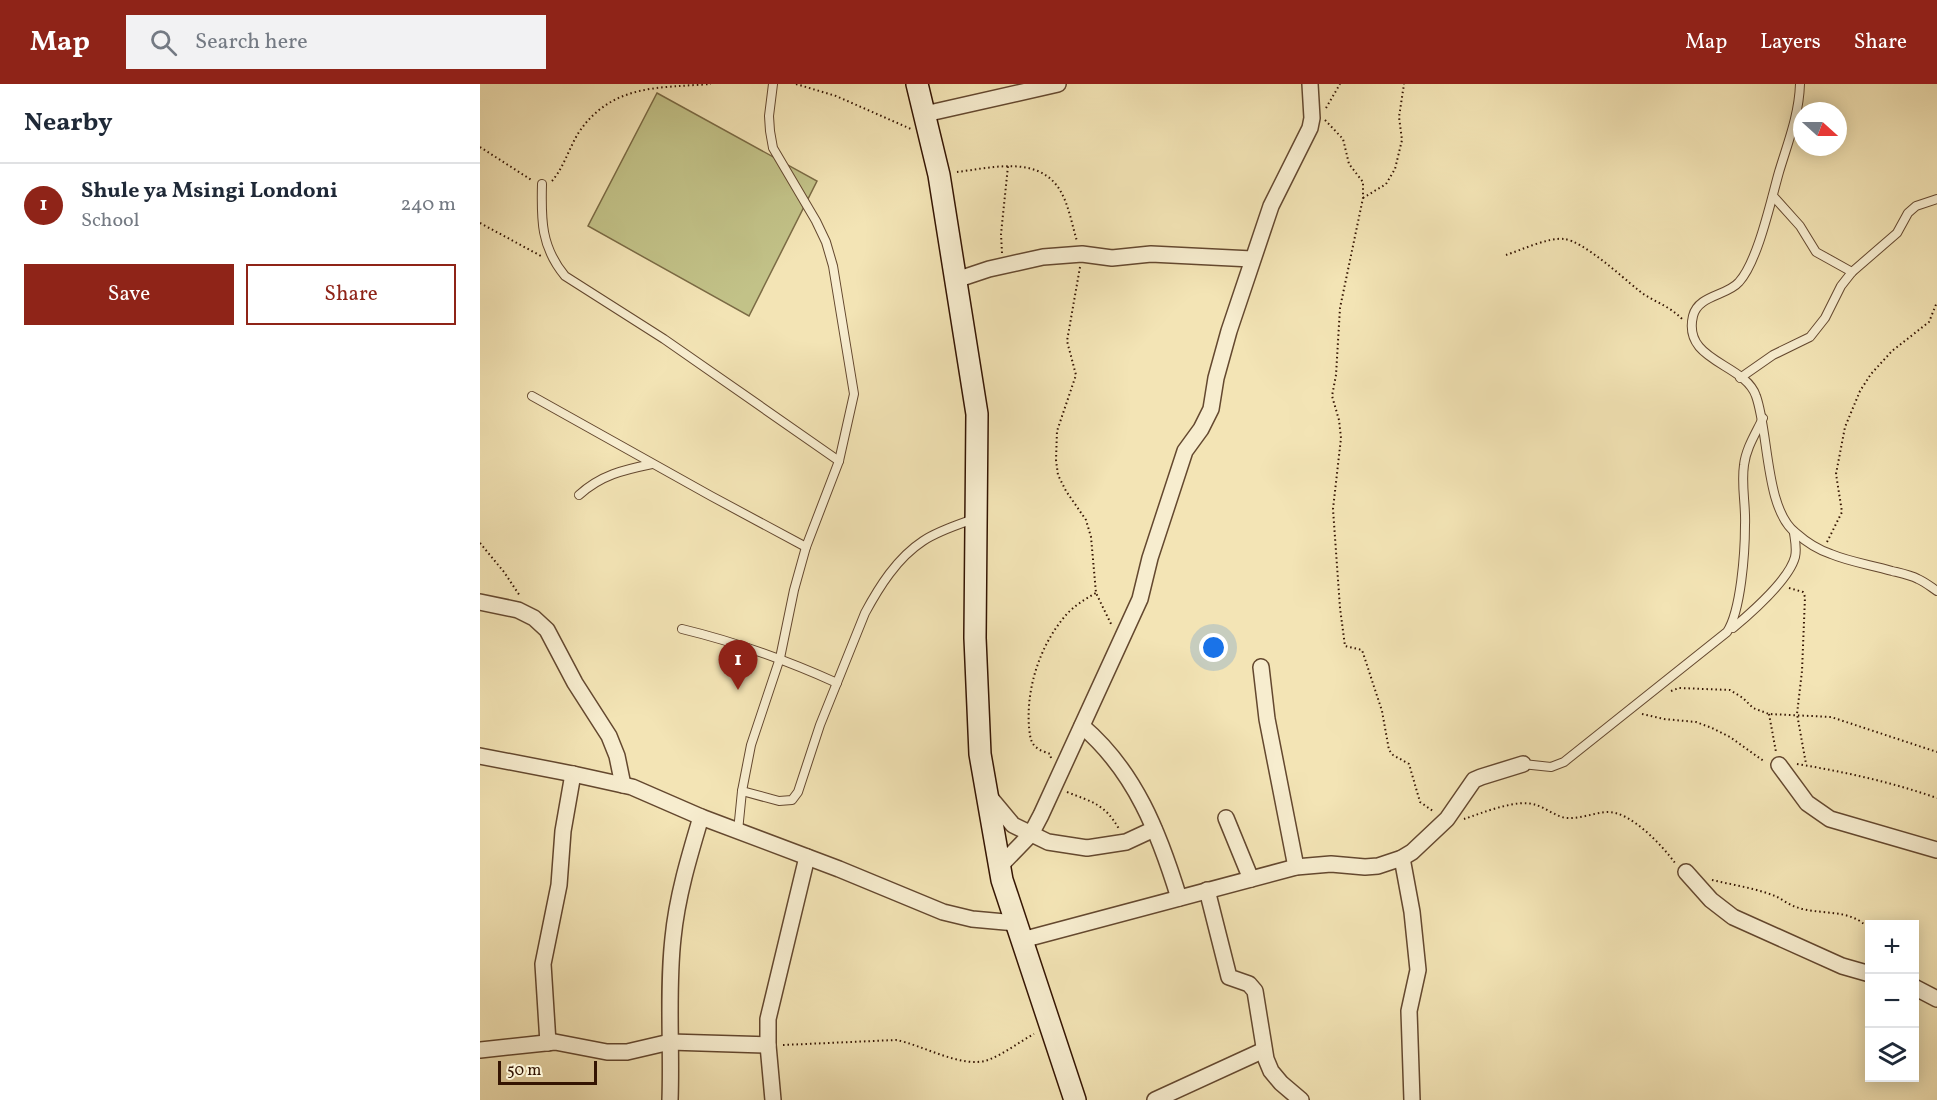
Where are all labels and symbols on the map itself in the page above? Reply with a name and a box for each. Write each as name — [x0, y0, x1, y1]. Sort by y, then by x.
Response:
north arrow — [1793, 102, 1847, 156]
your location — [1199, 633, 1228, 662]
pin: 1 — [718, 640, 758, 690]
scale bar — [498, 1058, 597, 1086]

